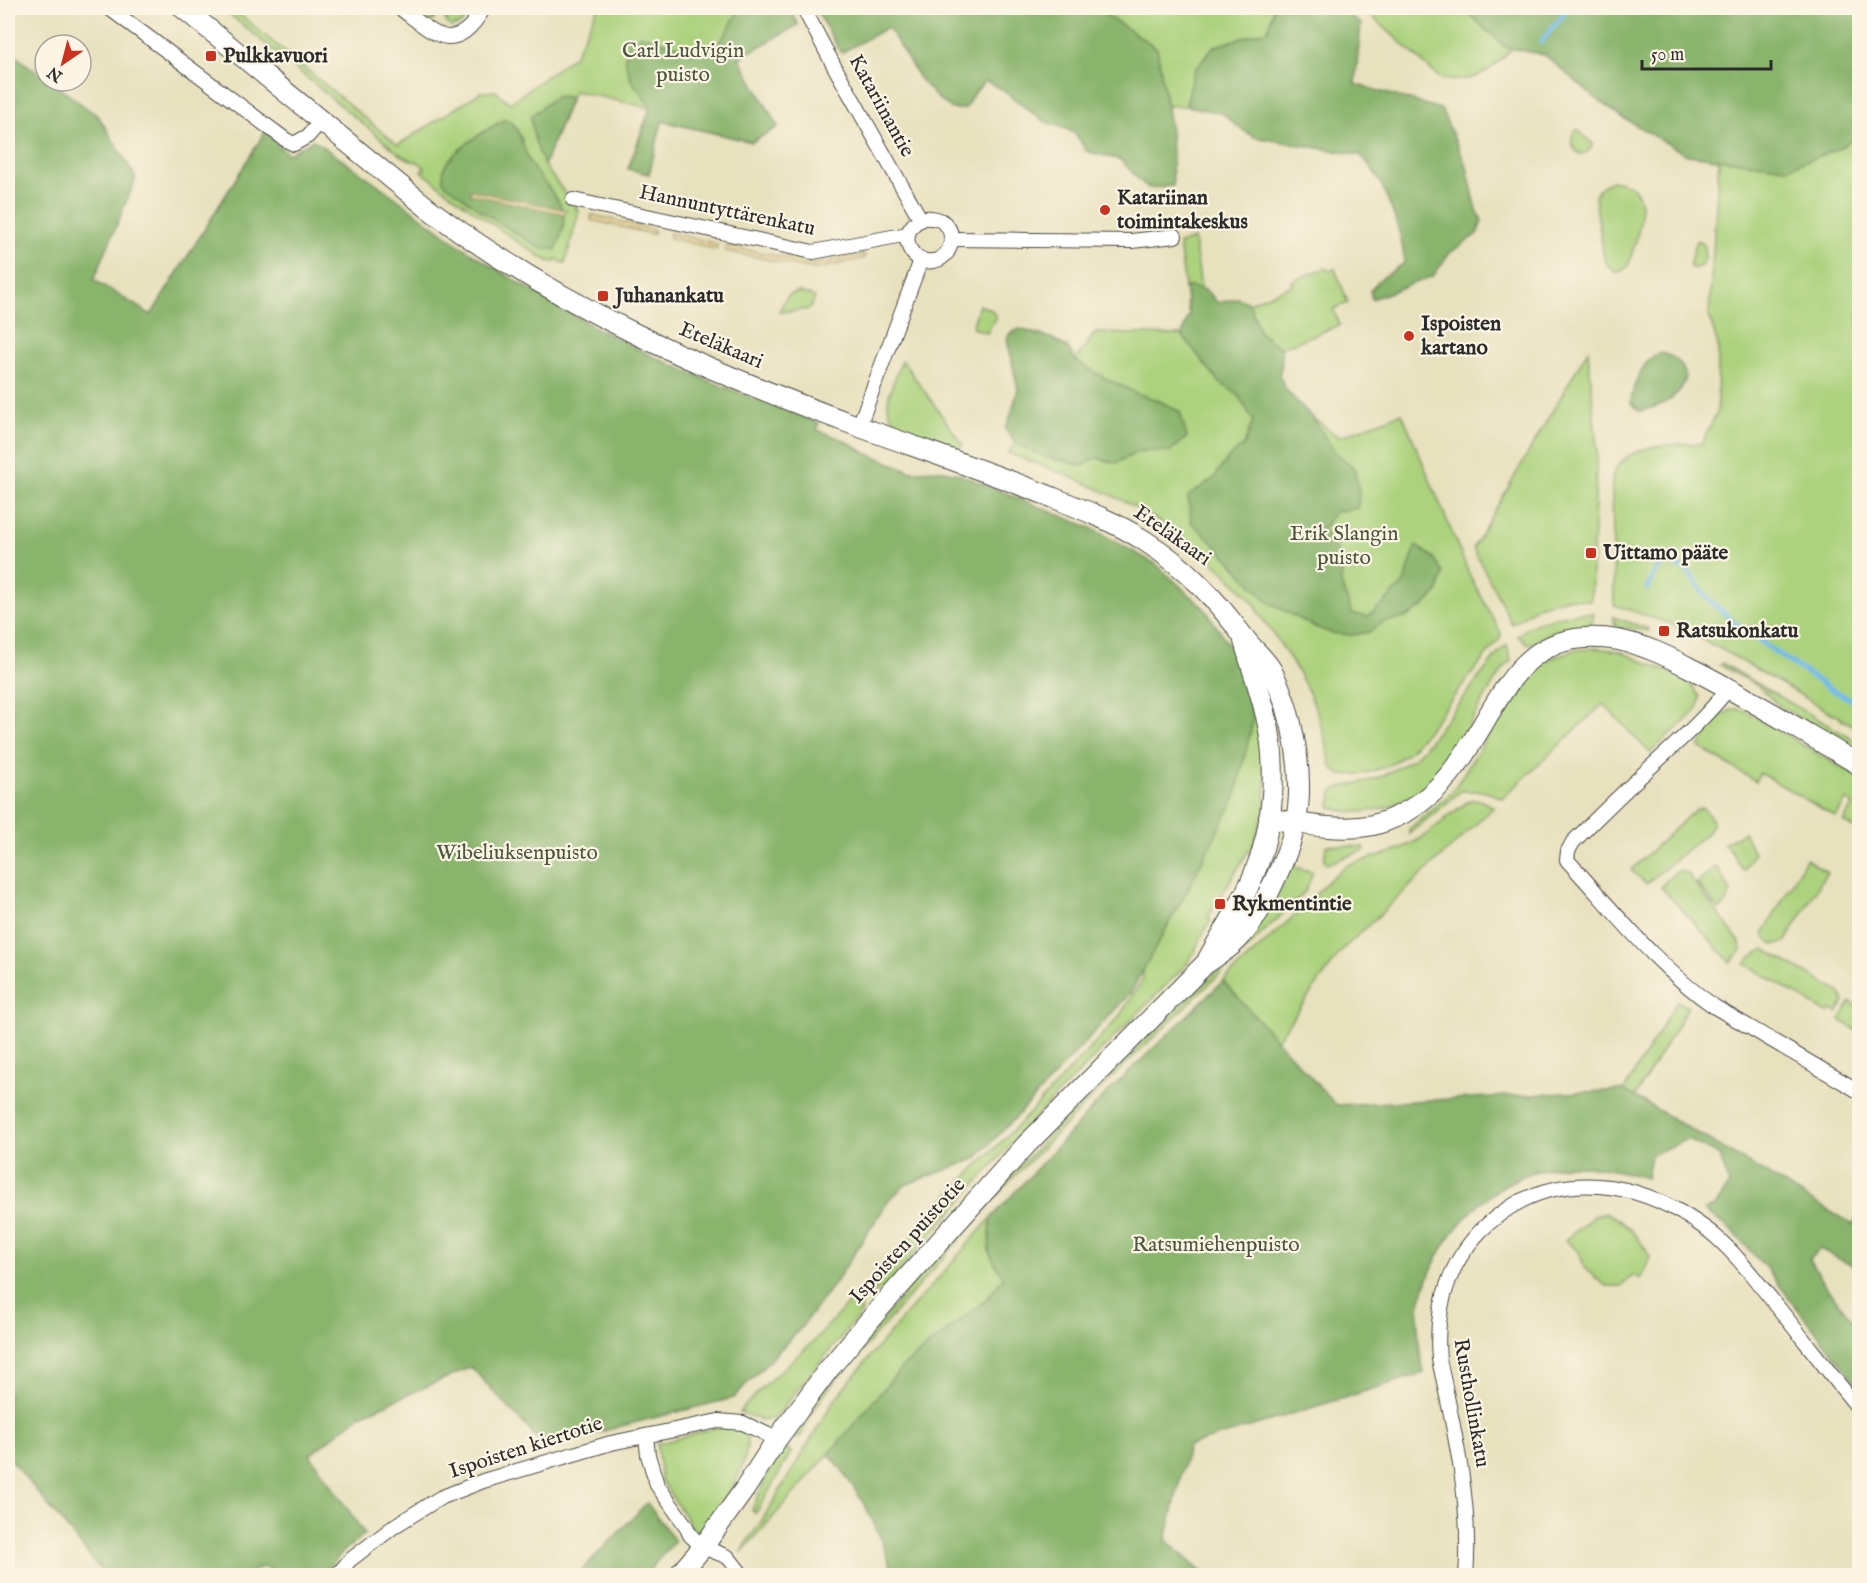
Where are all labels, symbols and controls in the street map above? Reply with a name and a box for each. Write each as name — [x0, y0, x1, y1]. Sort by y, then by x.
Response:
north arrow — [33, 33, 93, 93]
scale bar — [1642, 33, 1771, 71]
park label: Carl Ludvigin puisto — [622, 38, 744, 89]
place label: Pulkkavuori — [223, 43, 328, 70]
text: 50 m — [1651, 44, 1684, 67]
marker: Pulkkavuori — [204, 49, 218, 63]
street label: Katariinantie — [842, 50, 920, 162]
text: N — [44, 61, 68, 86]
street label: Hannuntyttärenkatu — [636, 179, 818, 243]
place label: Katariinan toimintakeskus — [1116, 185, 1248, 236]
marker: Katariinan toimintakeskus — [1098, 203, 1112, 217]
place label: Juhanankatu — [612, 283, 724, 310]
marker: Juhanankatu — [596, 289, 610, 303]
place label: Ispoisten kartano — [1420, 311, 1501, 362]
street label: Eteläkaari — [675, 316, 767, 376]
marker: Ispoisten kartano — [1402, 329, 1416, 343]
street label: Eteläkaari — [1128, 499, 1216, 573]
park label: Erik Slangin puisto — [1290, 521, 1398, 572]
place label: Uittamo pääte — [1602, 540, 1729, 567]
marker: Uittamo pääte — [1584, 546, 1598, 560]
place label: Ratsukonkatu — [1676, 618, 1798, 645]
marker: Ratsukonkatu — [1657, 624, 1671, 638]
park label: Wibeliuksenpuisto — [436, 840, 598, 867]
place label: Rykmentintie — [1232, 891, 1352, 918]
marker: Rykmentintie — [1213, 897, 1227, 911]
street label: Ispoisten puistotie — [844, 1172, 972, 1310]
park label: Ratsumiehenpuisto — [1132, 1232, 1300, 1259]
street label: Rusthollinkatu — [1446, 1336, 1496, 1470]
street label: Ispoisten kiertotie — [446, 1410, 606, 1486]

